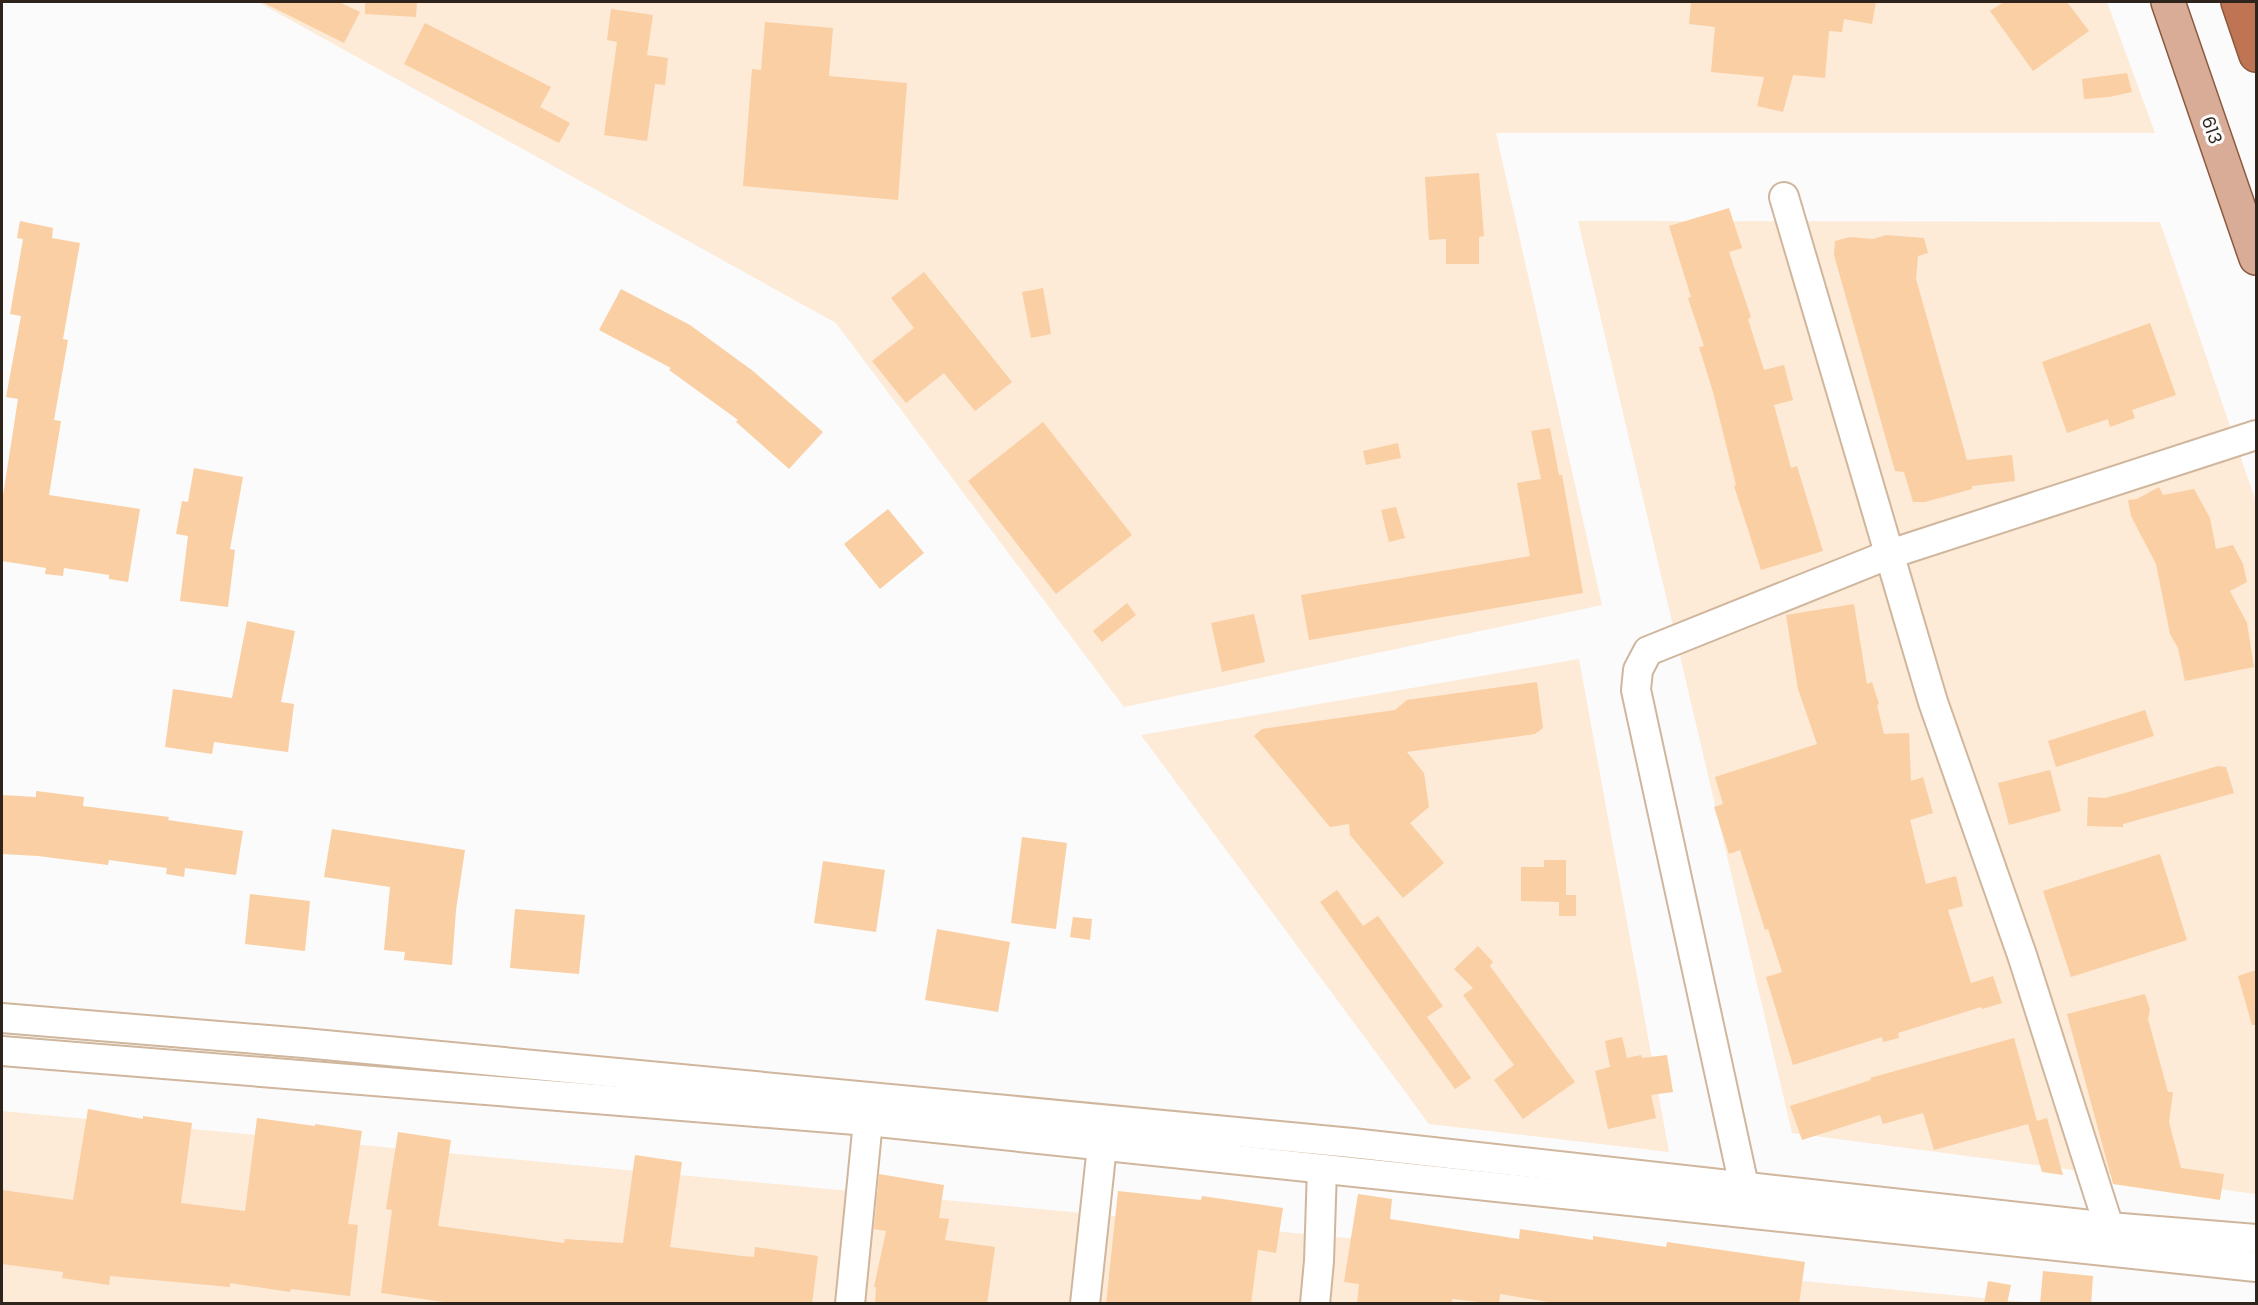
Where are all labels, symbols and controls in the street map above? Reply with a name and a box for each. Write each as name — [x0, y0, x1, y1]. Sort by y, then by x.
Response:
street label: 613 — [2196, 113, 2228, 147]

